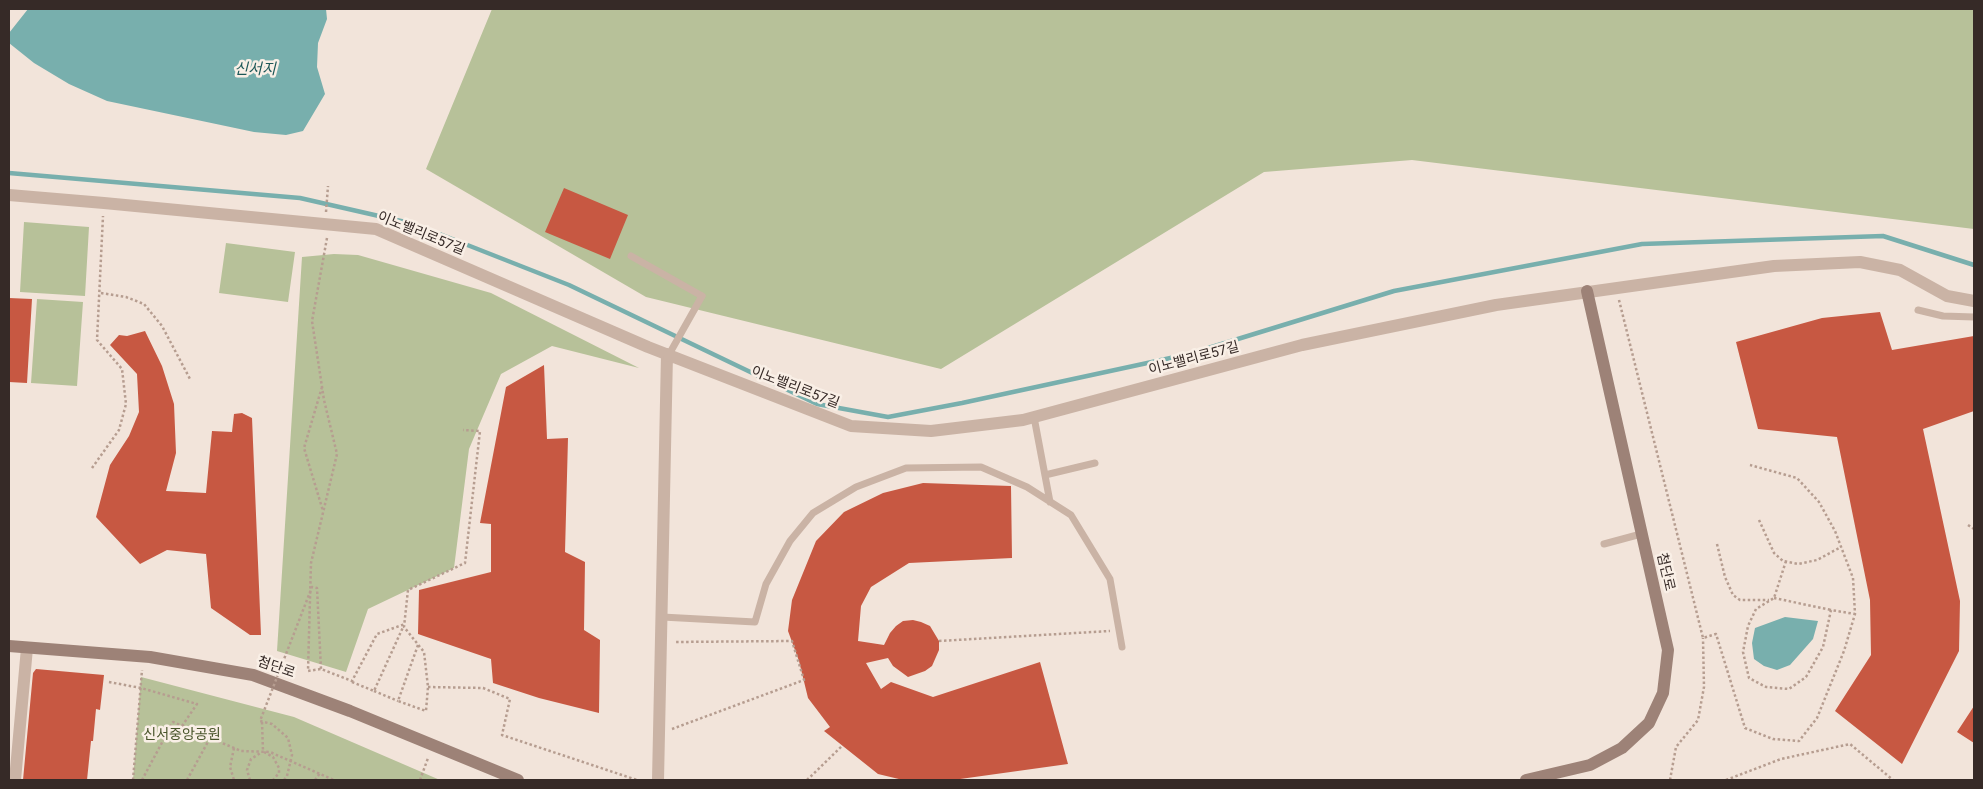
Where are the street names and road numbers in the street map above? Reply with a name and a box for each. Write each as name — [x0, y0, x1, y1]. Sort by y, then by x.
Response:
street label: 이노밸리로57길 — [375, 209, 467, 259]
street label: 이노밸리로57길 — [1147, 339, 1241, 379]
street label: 이노밸리로57길 — [749, 363, 841, 413]
street label: 첨단로 — [1652, 551, 1678, 593]
street label: 첨단로 — [255, 654, 297, 682]

